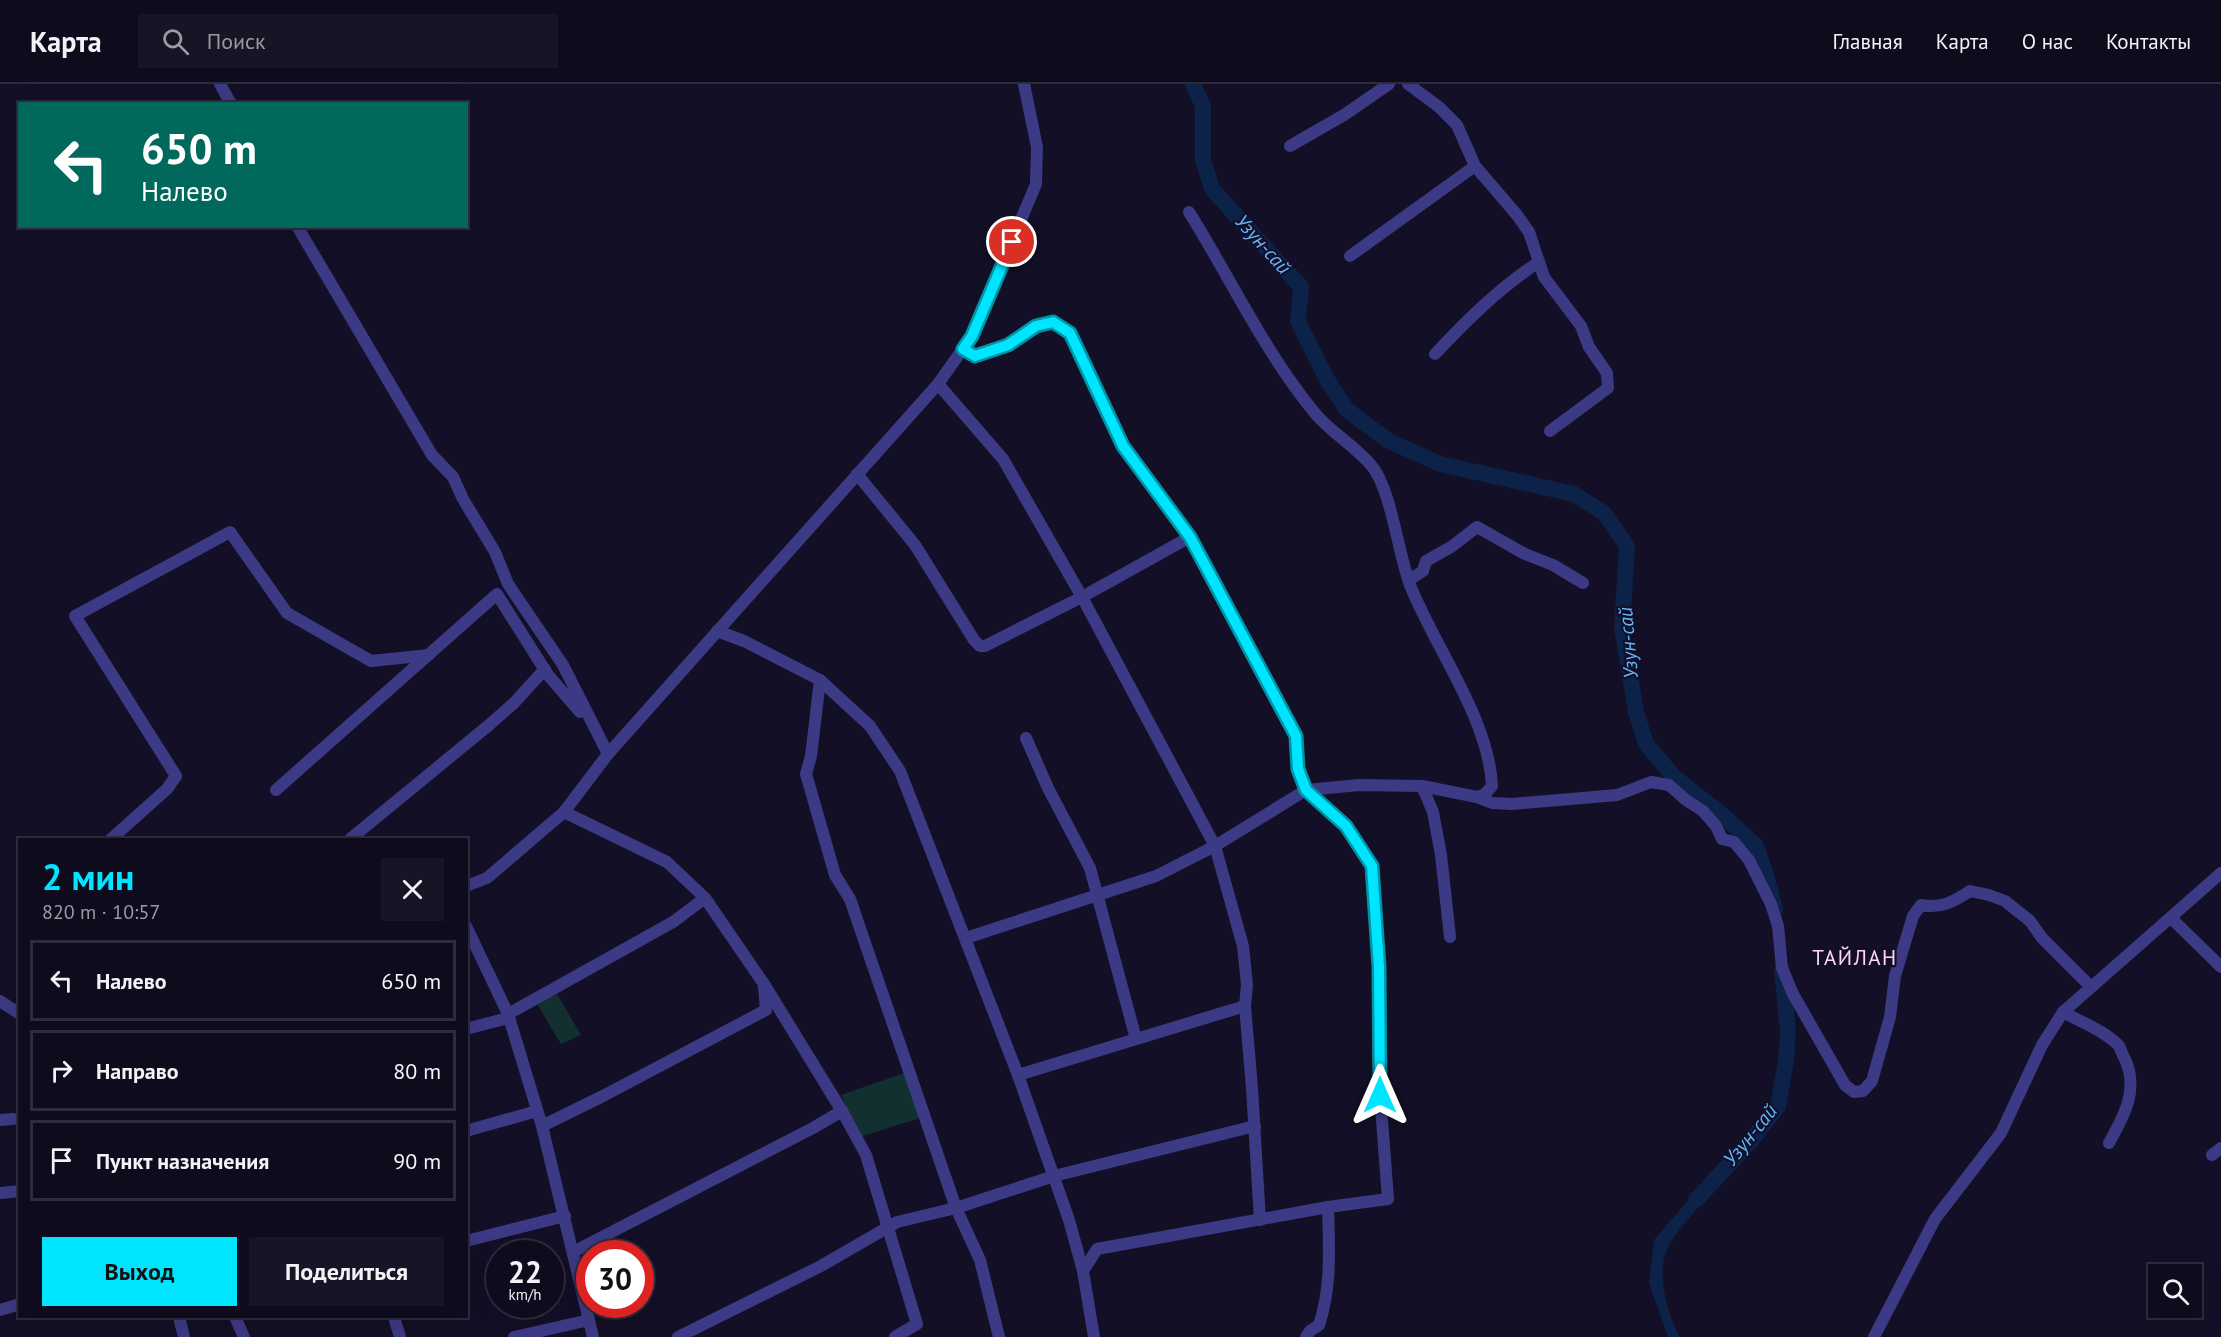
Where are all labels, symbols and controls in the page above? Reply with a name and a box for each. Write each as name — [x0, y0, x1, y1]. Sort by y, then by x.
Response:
search box — [138, 14, 558, 68]
text: Карта — [30, 23, 102, 60]
icon: search — [159, 25, 192, 58]
text: Поиск — [207, 27, 266, 55]
text: Главная — [1832, 28, 1903, 55]
text: Карта — [1936, 28, 1989, 55]
text: О нас — [2022, 28, 2073, 55]
text: Контакты — [2106, 28, 2191, 55]
text: 650 m — [141, 121, 257, 176]
icon: left — [42, 126, 120, 204]
text: Налево — [141, 174, 228, 208]
water label: Узун-сай — [1229, 209, 1297, 279]
pin — [986, 216, 1037, 267]
icon: arrive — [995, 225, 1028, 258]
water label: Узун-сай — [1612, 606, 1644, 680]
text: 2 мин — [42, 853, 134, 900]
button: close — [381, 858, 444, 921]
text: 820 m · 10:57 — [42, 899, 160, 925]
district label: ТАЙЛАН — [1812, 944, 1898, 971]
icon: left — [45, 964, 78, 997]
text: Налево — [96, 967, 167, 995]
text: 650 m — [381, 967, 441, 995]
icon: right — [45, 1054, 78, 1087]
text: Направо — [96, 1057, 179, 1085]
text: 80 m — [393, 1057, 441, 1085]
position arrow — [1348, 1063, 1412, 1127]
water label: Узун-сай — [1717, 1099, 1783, 1171]
icon: arrive — [45, 1144, 78, 1177]
text: Пункт назначения — [96, 1147, 269, 1175]
text: 90 m — [393, 1147, 441, 1175]
button: Выход — [42, 1237, 237, 1306]
button: Поделиться — [249, 1237, 444, 1306]
speed limit sign: 30 — [576, 1240, 654, 1318]
text: 22 — [508, 1252, 542, 1291]
map controls — [2148, 1264, 2202, 1318]
button: search — [2148, 1264, 2202, 1318]
text: km/h — [509, 1285, 541, 1304]

